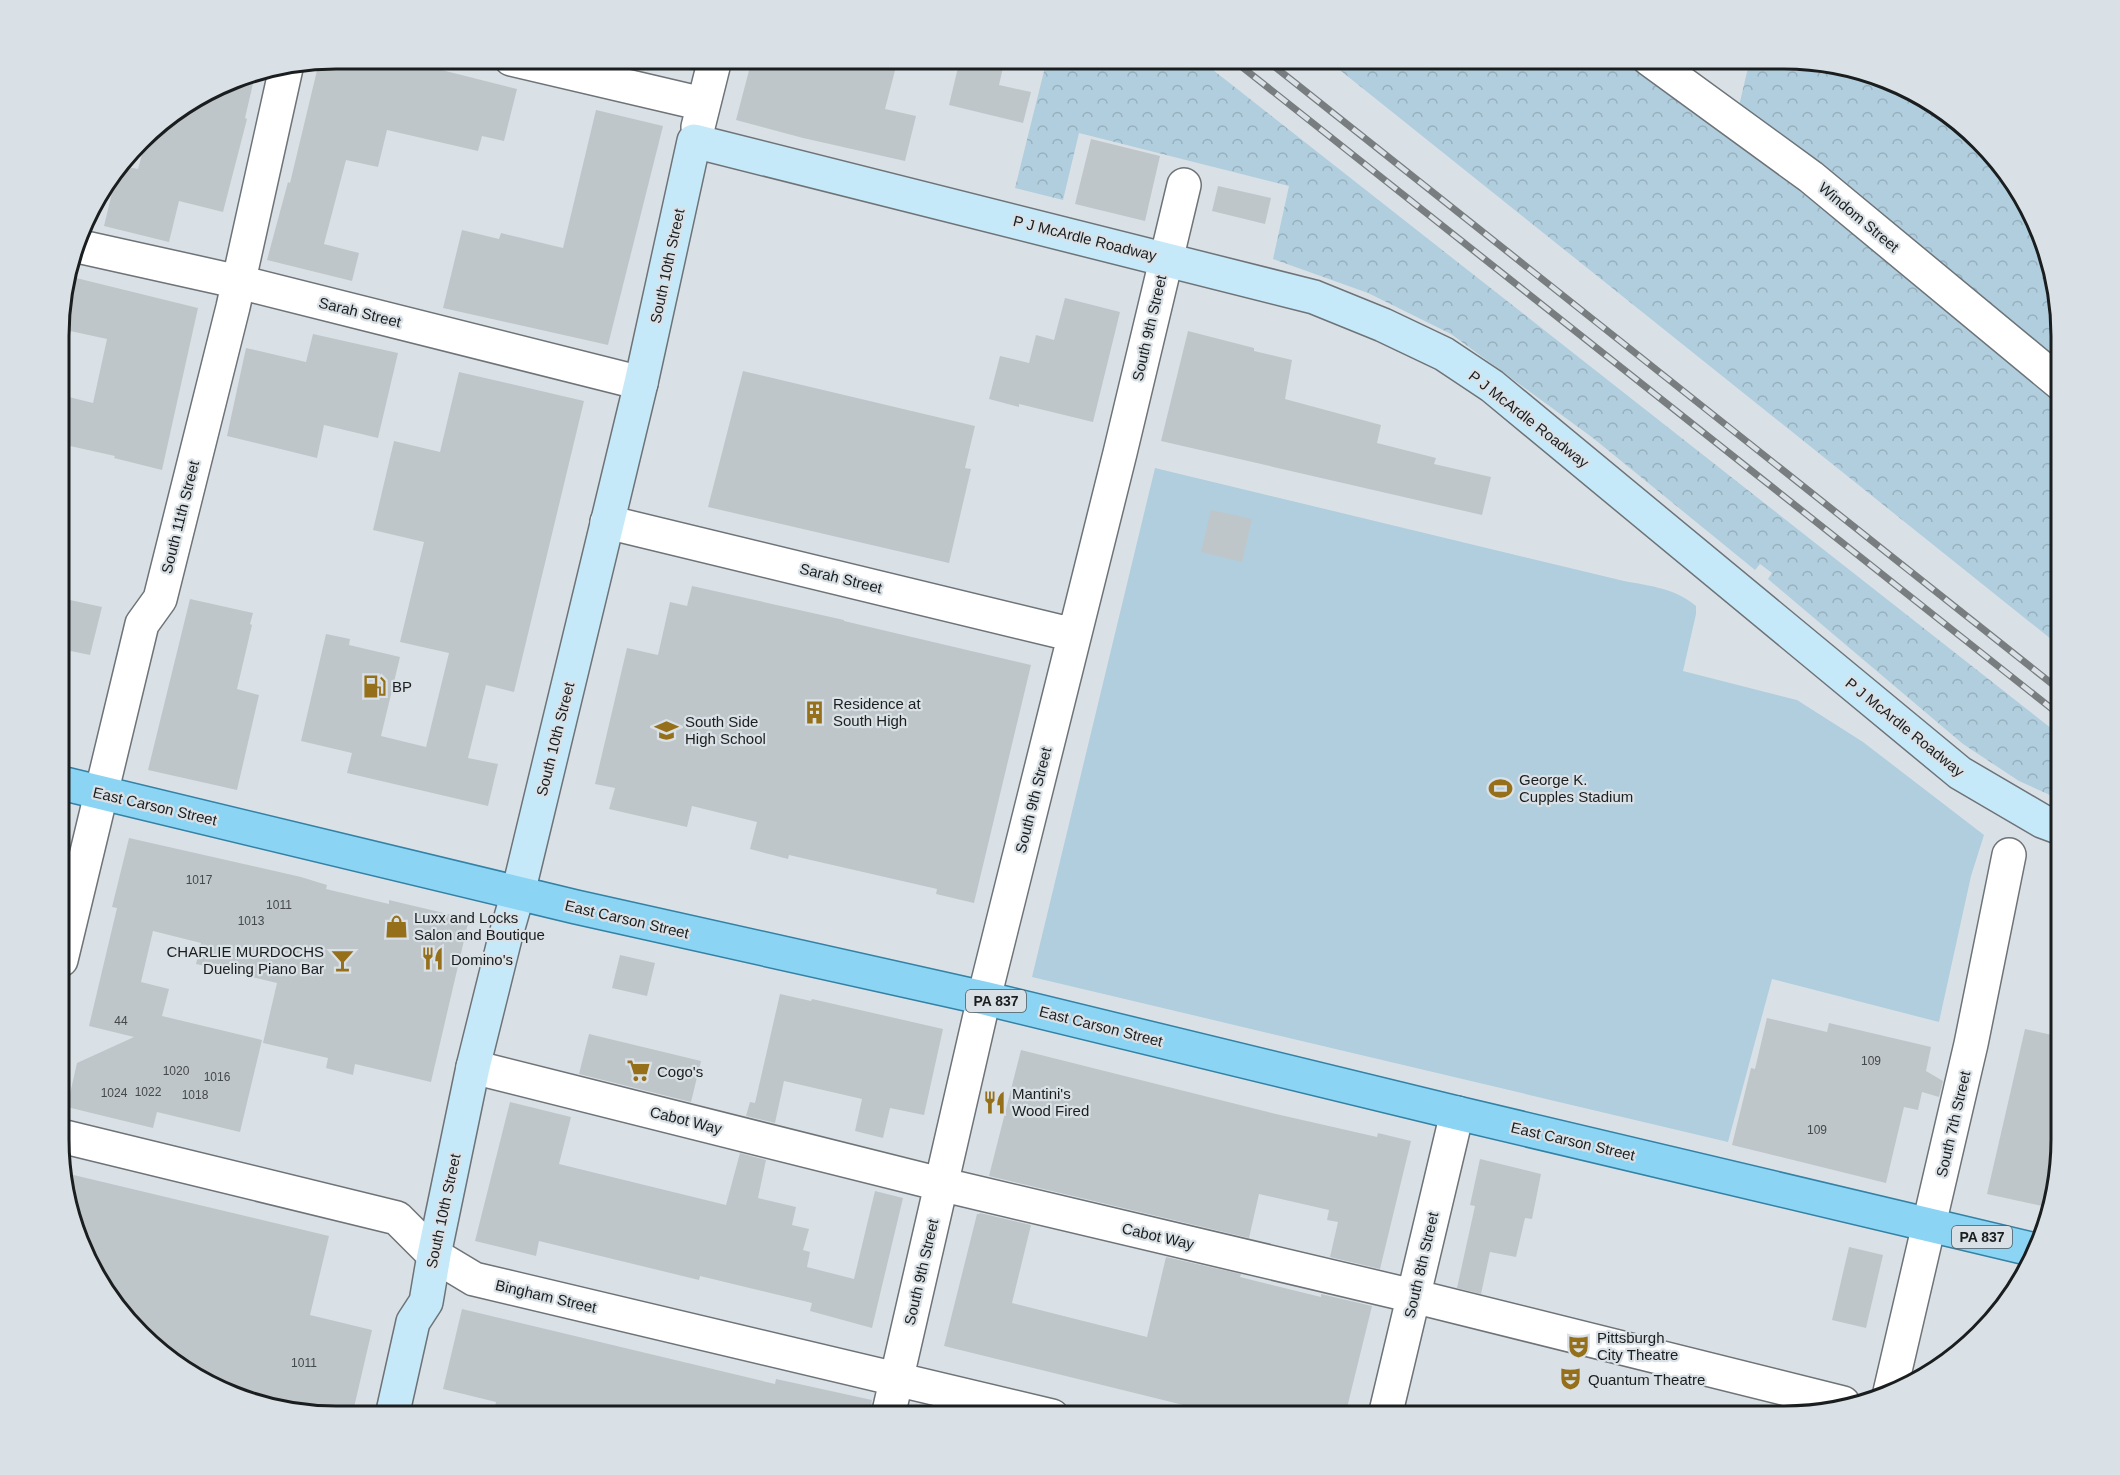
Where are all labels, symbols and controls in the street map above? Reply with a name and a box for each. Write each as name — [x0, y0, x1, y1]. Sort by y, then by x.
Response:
street label: Windom Street — [1816, 179, 1903, 256]
street label: South 10th Street — [647, 206, 688, 325]
street label: P J McArdle Roadway — [1011, 212, 1159, 264]
street label: South 9th Street — [1129, 272, 1170, 383]
street label: Sarah Street — [317, 294, 404, 331]
street label: P J McArdle Roadway — [1466, 367, 1593, 471]
street label: South 11th Street — [158, 458, 202, 575]
street label: Sarah Street — [798, 560, 885, 597]
fuel station icon: BP — [361, 673, 387, 699]
street label: P J McArdle Roadway — [1842, 674, 1968, 780]
place label: BP — [392, 678, 412, 695]
street label: South 10th Street — [533, 679, 578, 798]
place label: Residence at South High — [833, 695, 921, 729]
building icon: Residence at South High — [802, 699, 828, 725]
place label: South Side High School — [685, 713, 766, 747]
school or university icon: South Side High School — [654, 717, 680, 743]
street label: South 9th Street — [1012, 745, 1055, 855]
place label: George K. Cupples Stadium — [1519, 771, 1633, 805]
sports icon: George K. Cupples Stadium — [1488, 775, 1514, 801]
street label: East Carson Street — [91, 783, 219, 829]
house number: 1017 — [186, 873, 213, 887]
street label: East Carson Street — [563, 896, 691, 942]
house number: 1011 — [266, 898, 292, 912]
place label: Luxx and Locks Salon and Boutique — [414, 909, 545, 943]
shop icon: Luxx and Locks Salon and Boutique — [383, 913, 409, 939]
house number: 1013 — [238, 914, 265, 928]
place label: CHARLIE MURDOCHS Dueling Piano Bar — [166, 943, 324, 977]
restaurant icon: Domino's — [420, 946, 446, 972]
bar icon: CHARLIE MURDOCHS Dueling Piano Bar — [329, 947, 355, 973]
place label: Domino's — [451, 951, 513, 968]
road number: PA 837 — [966, 990, 1026, 1012]
street label: East Carson Street — [1037, 1002, 1165, 1050]
house number: 44 — [114, 1014, 128, 1028]
house number: 109 — [1861, 1054, 1881, 1068]
supermarket icon: Cogo's — [626, 1058, 652, 1084]
place label: Cogo's — [657, 1063, 703, 1080]
house number: 1020 — [163, 1064, 190, 1078]
street label: South 7th Street — [1933, 1068, 1974, 1179]
house number: 1016 — [204, 1070, 231, 1084]
house number: 1022 — [135, 1085, 162, 1099]
place label: Mantini's Wood Fired — [1012, 1085, 1089, 1119]
house number: 1024 — [101, 1086, 128, 1100]
house number: 1018 — [182, 1088, 209, 1102]
restaurant icon: Mantini's Wood Fired — [981, 1089, 1007, 1115]
street label: Cabot Way — [648, 1103, 724, 1137]
street label: East Carson Street — [1509, 1118, 1637, 1164]
house number: 109 — [1807, 1123, 1827, 1137]
street label: South 10th Street — [423, 1151, 464, 1270]
street label: South 8th Street — [1401, 1209, 1442, 1320]
street label: South 9th Street — [901, 1216, 942, 1327]
street label: Cabot Way — [1120, 1219, 1196, 1253]
road number: PA 837 — [1952, 1226, 2012, 1248]
street label: Bingham Street — [494, 1276, 599, 1316]
place label: Pittsburgh City Theatre — [1597, 1329, 1678, 1363]
theatre icon: Pittsburgh City Theatre — [1566, 1333, 1592, 1359]
house number: 1011 — [291, 1356, 317, 1370]
theatre icon: Quantum Theatre — [1557, 1366, 1583, 1392]
place label: Quantum Theatre — [1588, 1371, 1705, 1388]

